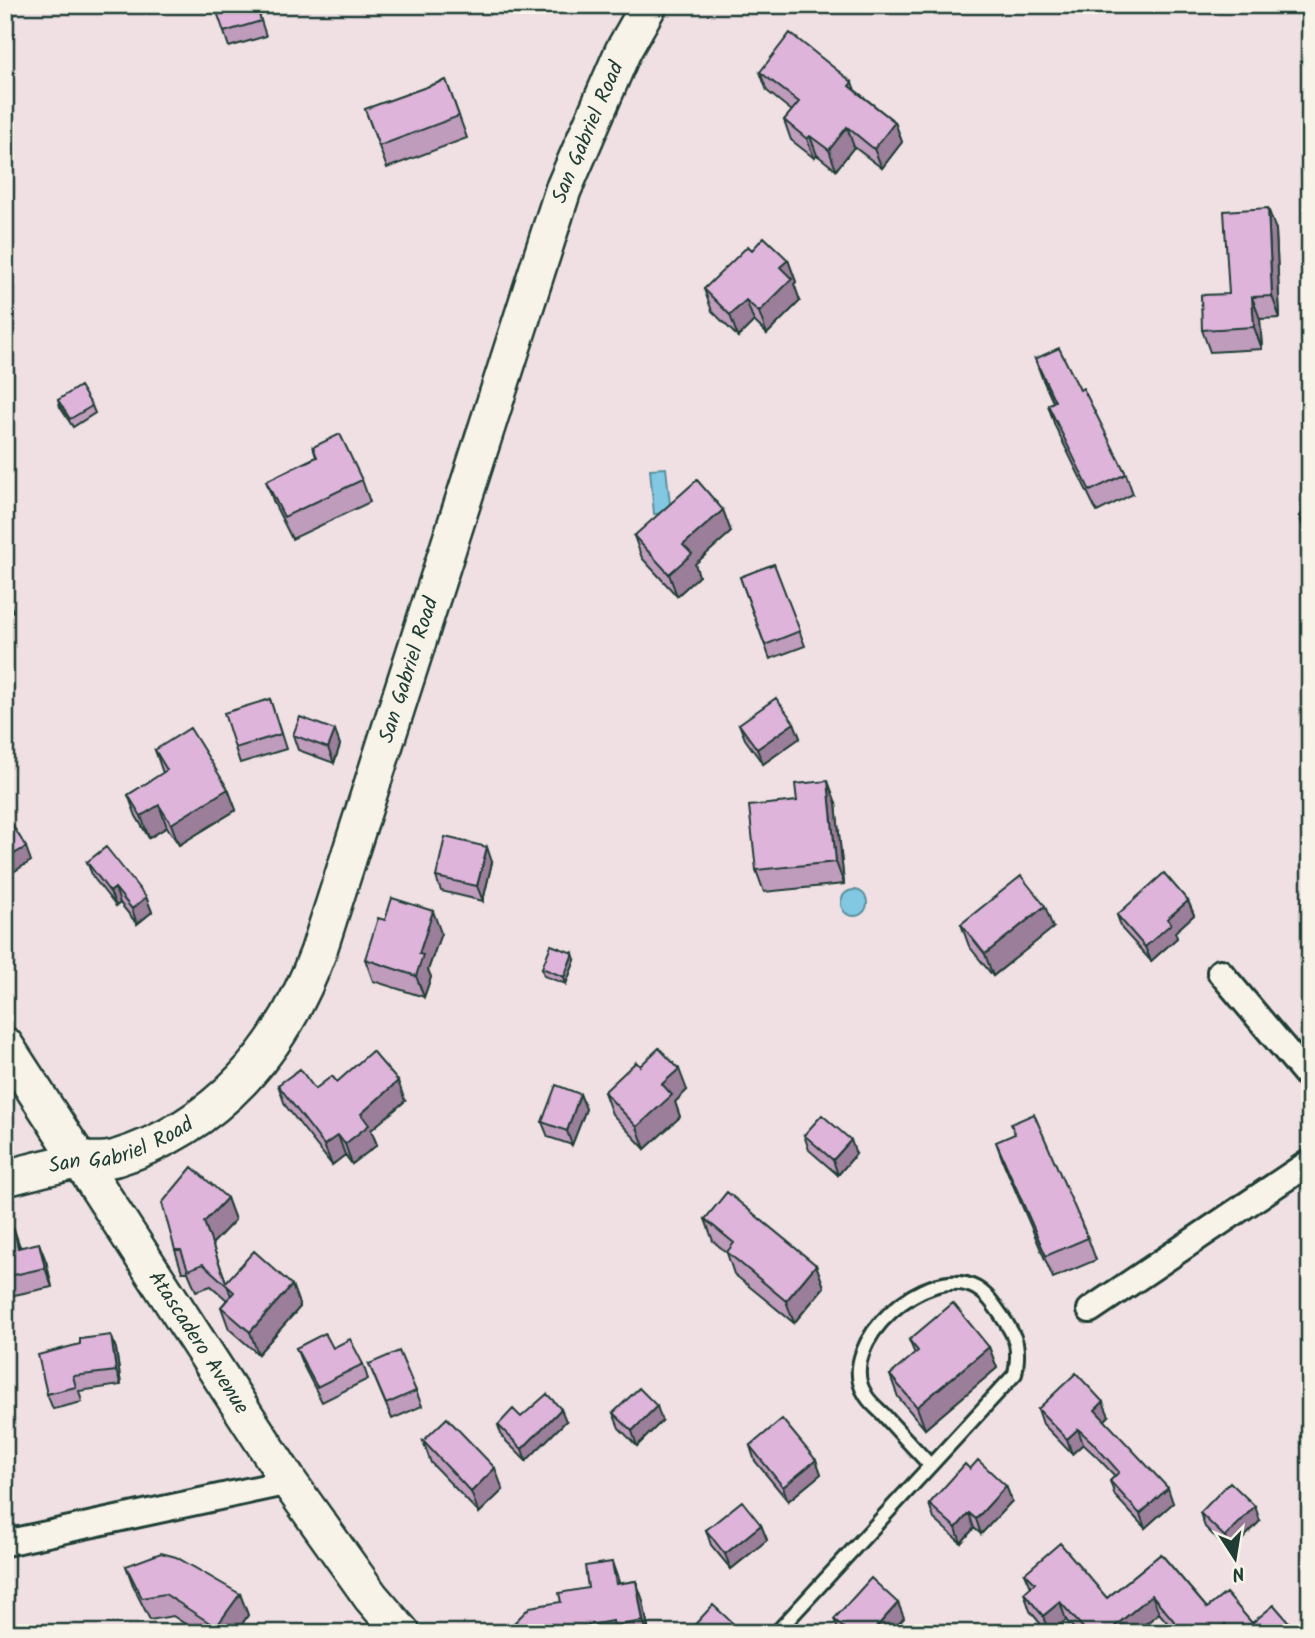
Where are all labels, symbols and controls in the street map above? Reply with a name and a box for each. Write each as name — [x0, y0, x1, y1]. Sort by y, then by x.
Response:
street label: San Gabriel Road — [543, 56, 633, 207]
street label: San Gabriel Road — [370, 592, 448, 747]
street label: San Gabriel Road — [45, 1108, 201, 1183]
street label: Atascadero Avenue — [139, 1264, 258, 1422]
north arrow — [1200, 1522, 1270, 1592]
text: N — [1229, 1557, 1247, 1589]

